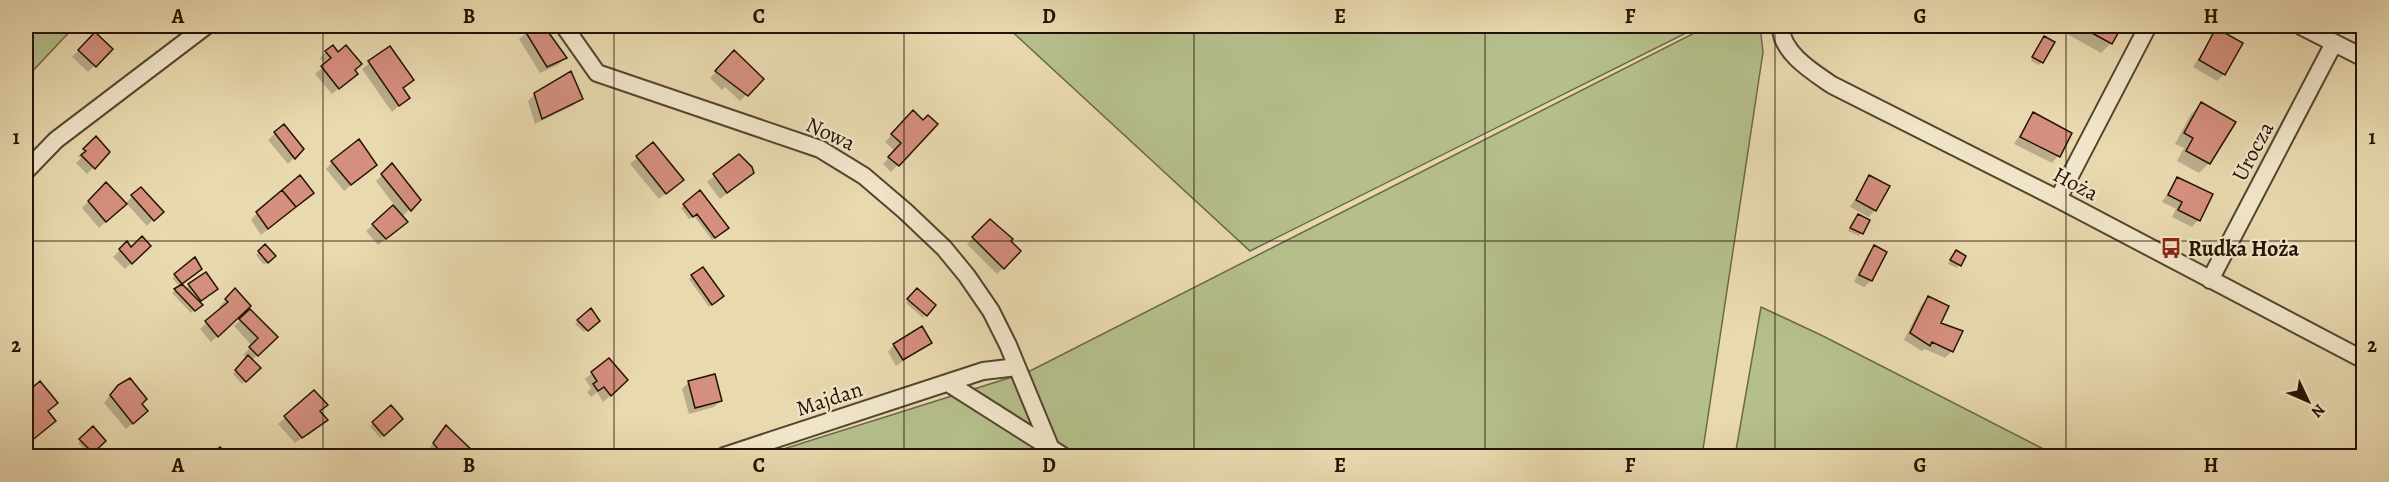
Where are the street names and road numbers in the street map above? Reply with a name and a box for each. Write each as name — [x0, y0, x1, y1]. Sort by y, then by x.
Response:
street label: Nowa — [801, 109, 861, 159]
street label: Urocza — [2225, 116, 2281, 187]
street label: Hoża — [2048, 159, 2104, 209]
street label: Majdan — [792, 374, 866, 424]

